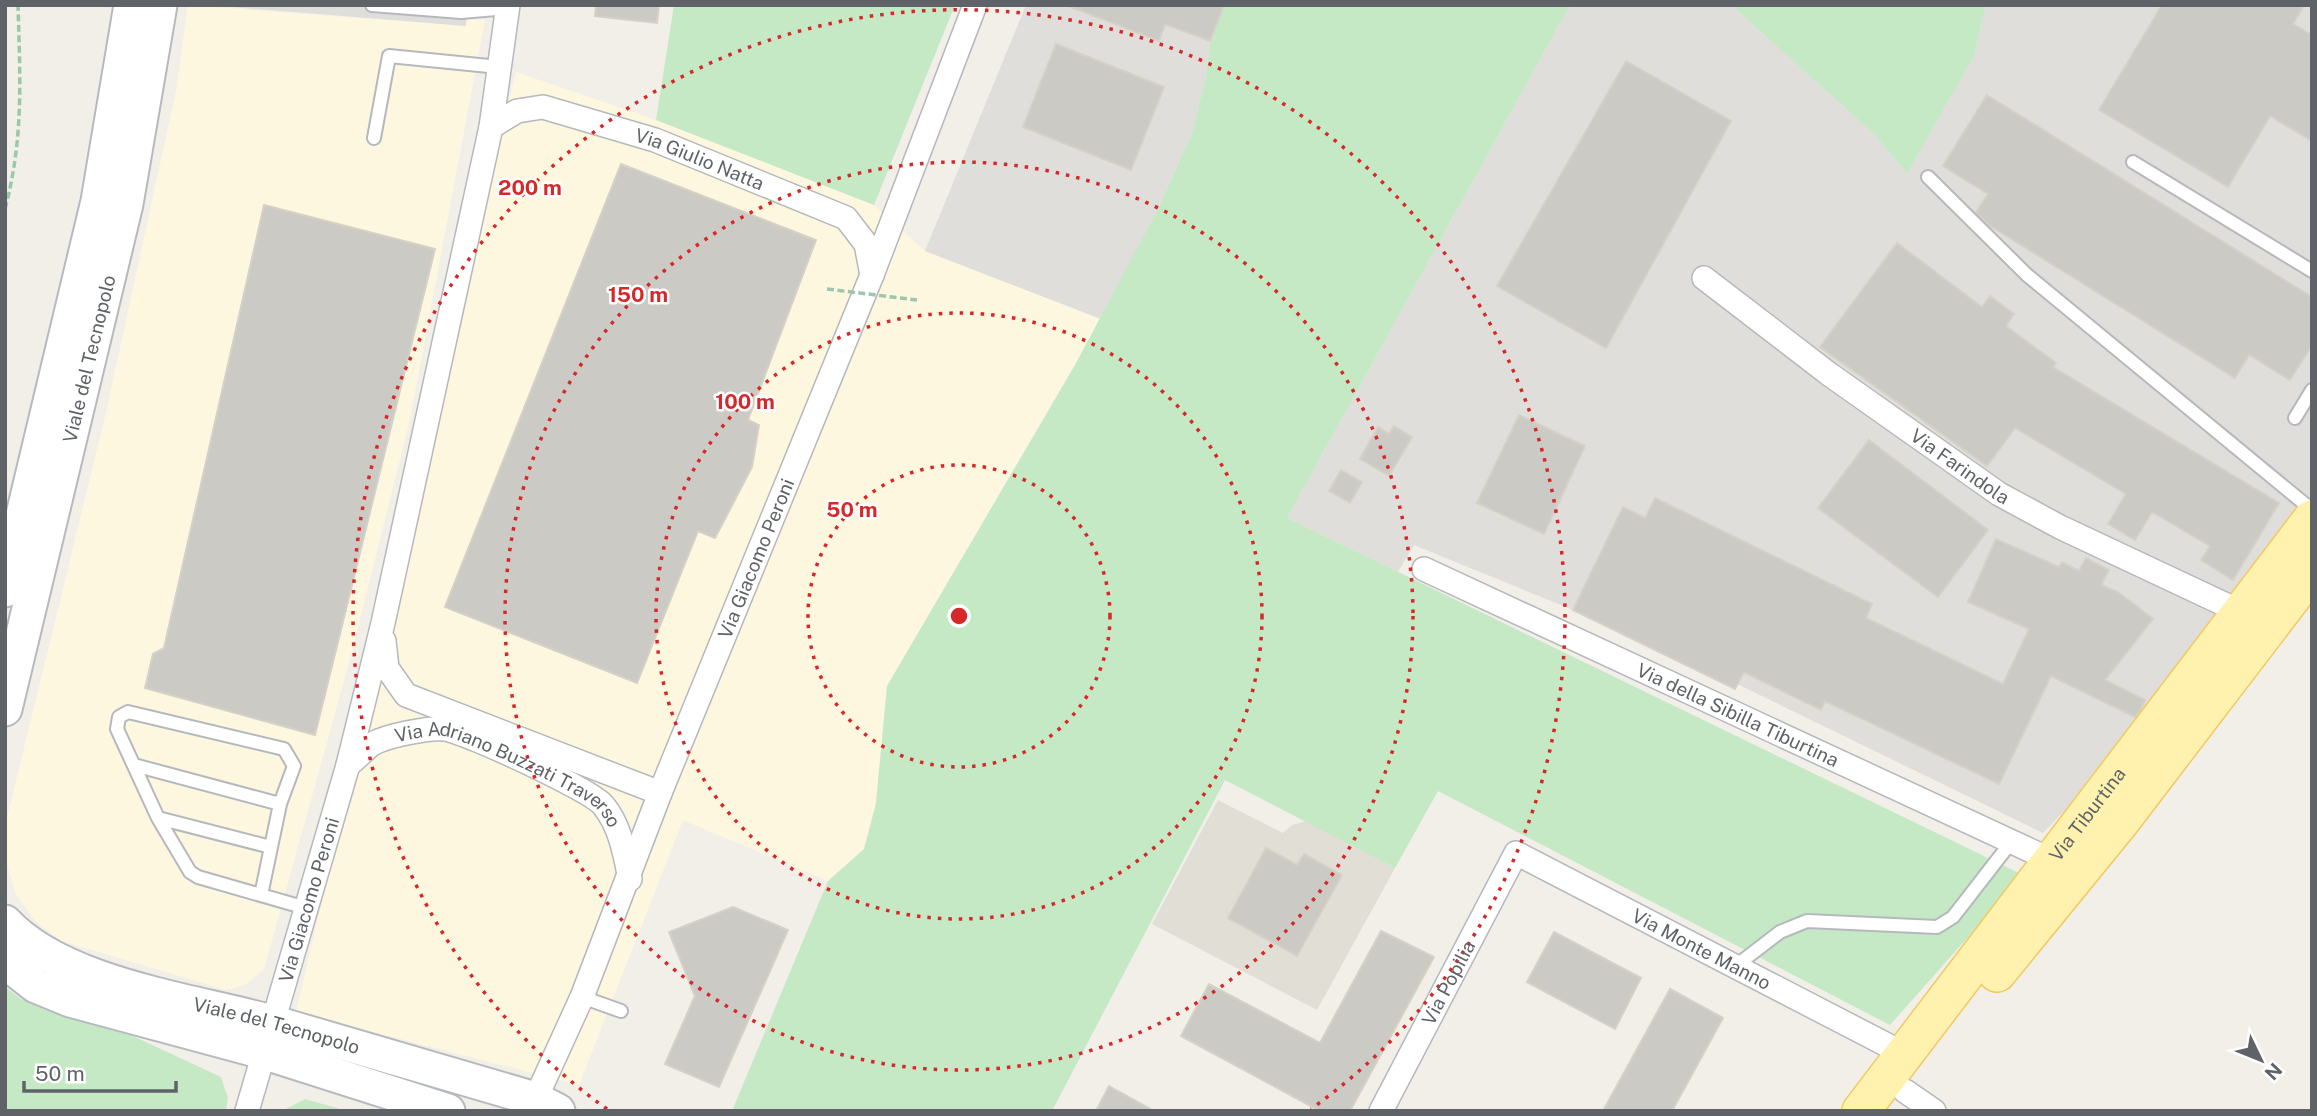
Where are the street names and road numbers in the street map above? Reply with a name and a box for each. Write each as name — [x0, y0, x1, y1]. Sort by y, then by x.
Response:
street label: Via Giulio Natta — [633, 124, 767, 194]
street label: Viale del Tecnopolo — [58, 273, 120, 445]
street label: Via Farindola — [1906, 424, 2013, 509]
street label: Via Giacomo Peroni — [713, 475, 798, 642]
street label: Via della Sibilla Tiburtina — [1633, 658, 1842, 771]
street label: Via Adriano Buzzati Traverso — [392, 717, 626, 831]
street label: Via Tiburtina — [2044, 763, 2130, 866]
street label: Via Giacomo Peroni — [274, 815, 343, 985]
street label: Via Monte Manno — [1628, 904, 1774, 994]
street label: Via Popilia — [1417, 937, 1479, 1029]
street label: Viale del Tecnopolo — [191, 993, 362, 1058]

